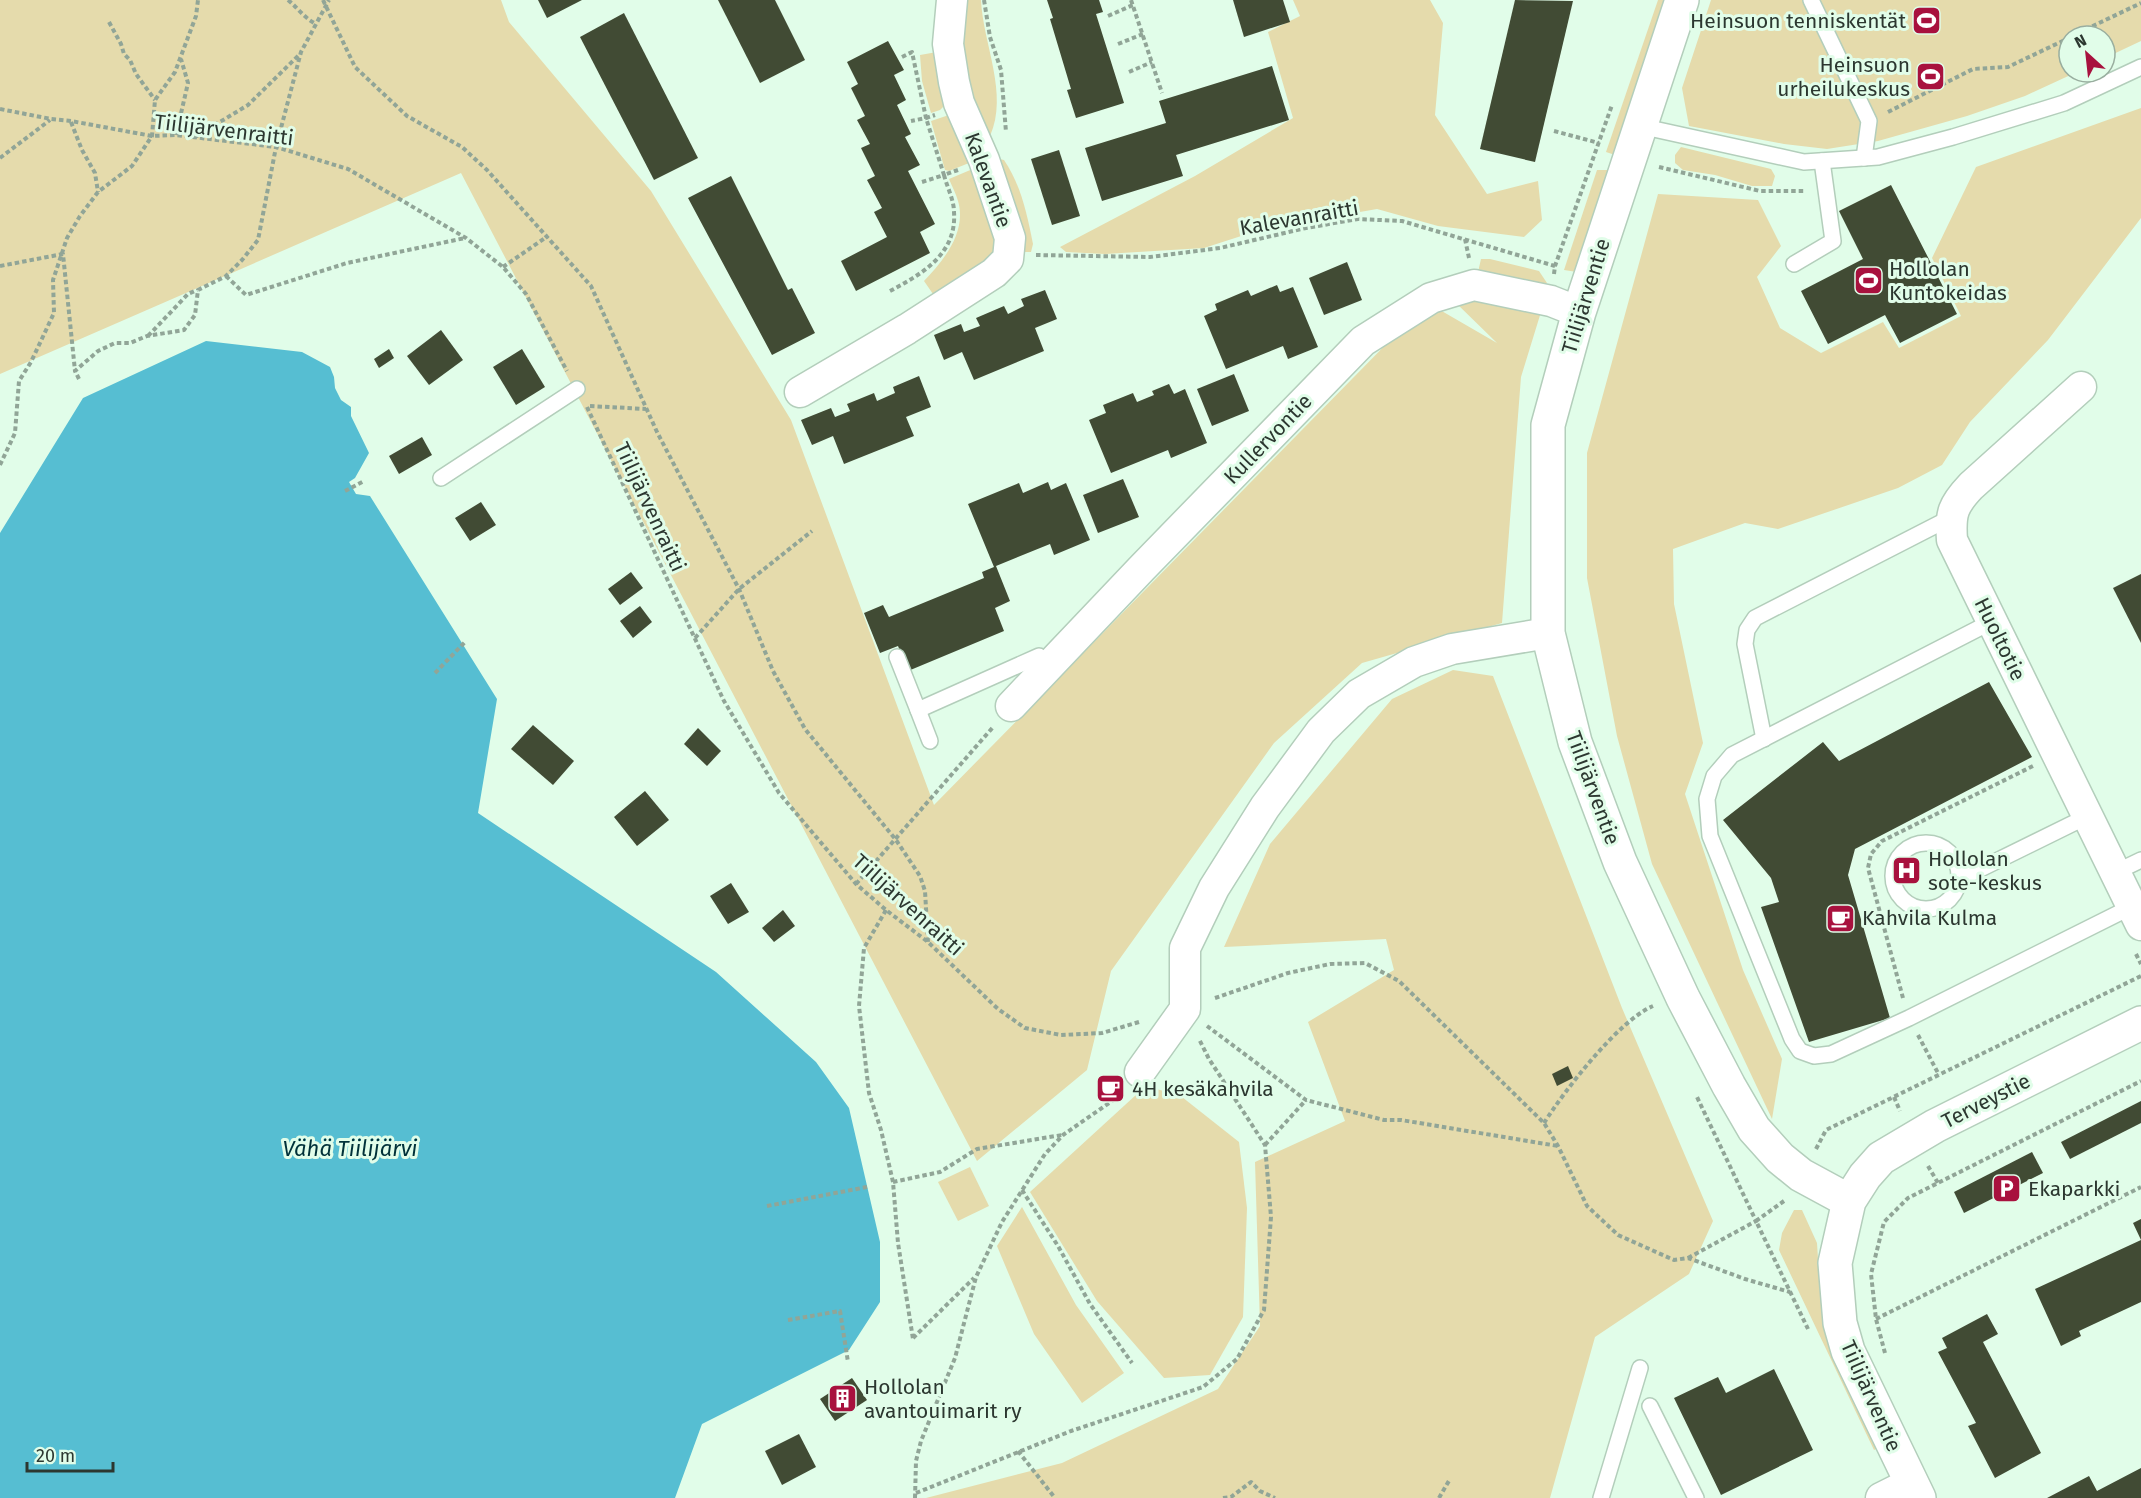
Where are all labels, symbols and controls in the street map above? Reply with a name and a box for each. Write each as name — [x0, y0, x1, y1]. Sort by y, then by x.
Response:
sports icon: Heinsuon tenniskentät — [1911, 5, 1943, 37]
place label: Heinsuon tenniskentät — [1690, 8, 1906, 34]
north arrow — [2057, 24, 2117, 84]
text: N — [2071, 30, 2089, 52]
place label: Heinsuon urheilukeskus — [1777, 52, 1910, 102]
sports icon: Heinsuon urheilukeskus — [1915, 61, 1947, 93]
street label: Tiilijärvenraitti — [153, 109, 295, 151]
street label: Kalevantie — [959, 129, 1017, 231]
street label: Kalevanraitti — [1237, 195, 1361, 241]
street label: Tiilijärventie — [1556, 235, 1616, 357]
place label: Hollolan Kuntokeidas — [1889, 256, 2007, 306]
sports icon: Hollolan Kuntokeidas — [1852, 265, 1884, 297]
street label: Kullervontie — [1218, 388, 1318, 490]
street label: Tiilijärvenraitti — [609, 438, 691, 576]
street label: Huoltotie — [1969, 593, 2031, 685]
street label: Tiilijärventie — [1560, 728, 1626, 848]
place label: Hollolan sote-keskus — [1928, 846, 2042, 896]
street label: Tiilijärvenraitti — [847, 848, 969, 962]
hospital icon: Hollolan sote-keskus — [1891, 855, 1923, 887]
cafe icon: Kahvila Kulma — [1825, 902, 1857, 934]
place label: Kahvila Kulma — [1862, 905, 1997, 931]
street label: Terveystie — [1937, 1068, 2035, 1134]
cafe icon: 4H kesäkahvila — [1095, 1073, 1127, 1105]
place label: 4H kesäkahvila — [1132, 1076, 1274, 1102]
water label: Vähä Tiilijärvi — [283, 1135, 417, 1162]
parking icon: Ekaparkki — [1991, 1173, 2023, 1205]
place label: Ekaparkki — [2028, 1176, 2120, 1202]
street label: Tiilijärventie — [1835, 1336, 1907, 1456]
place label: Hollolan avantouimarit ry — [864, 1374, 1022, 1424]
building icon: Hollolan avantouimarit ry — [827, 1383, 859, 1415]
scale bar — [27, 1435, 112, 1473]
text: 20 m — [36, 1445, 75, 1467]

